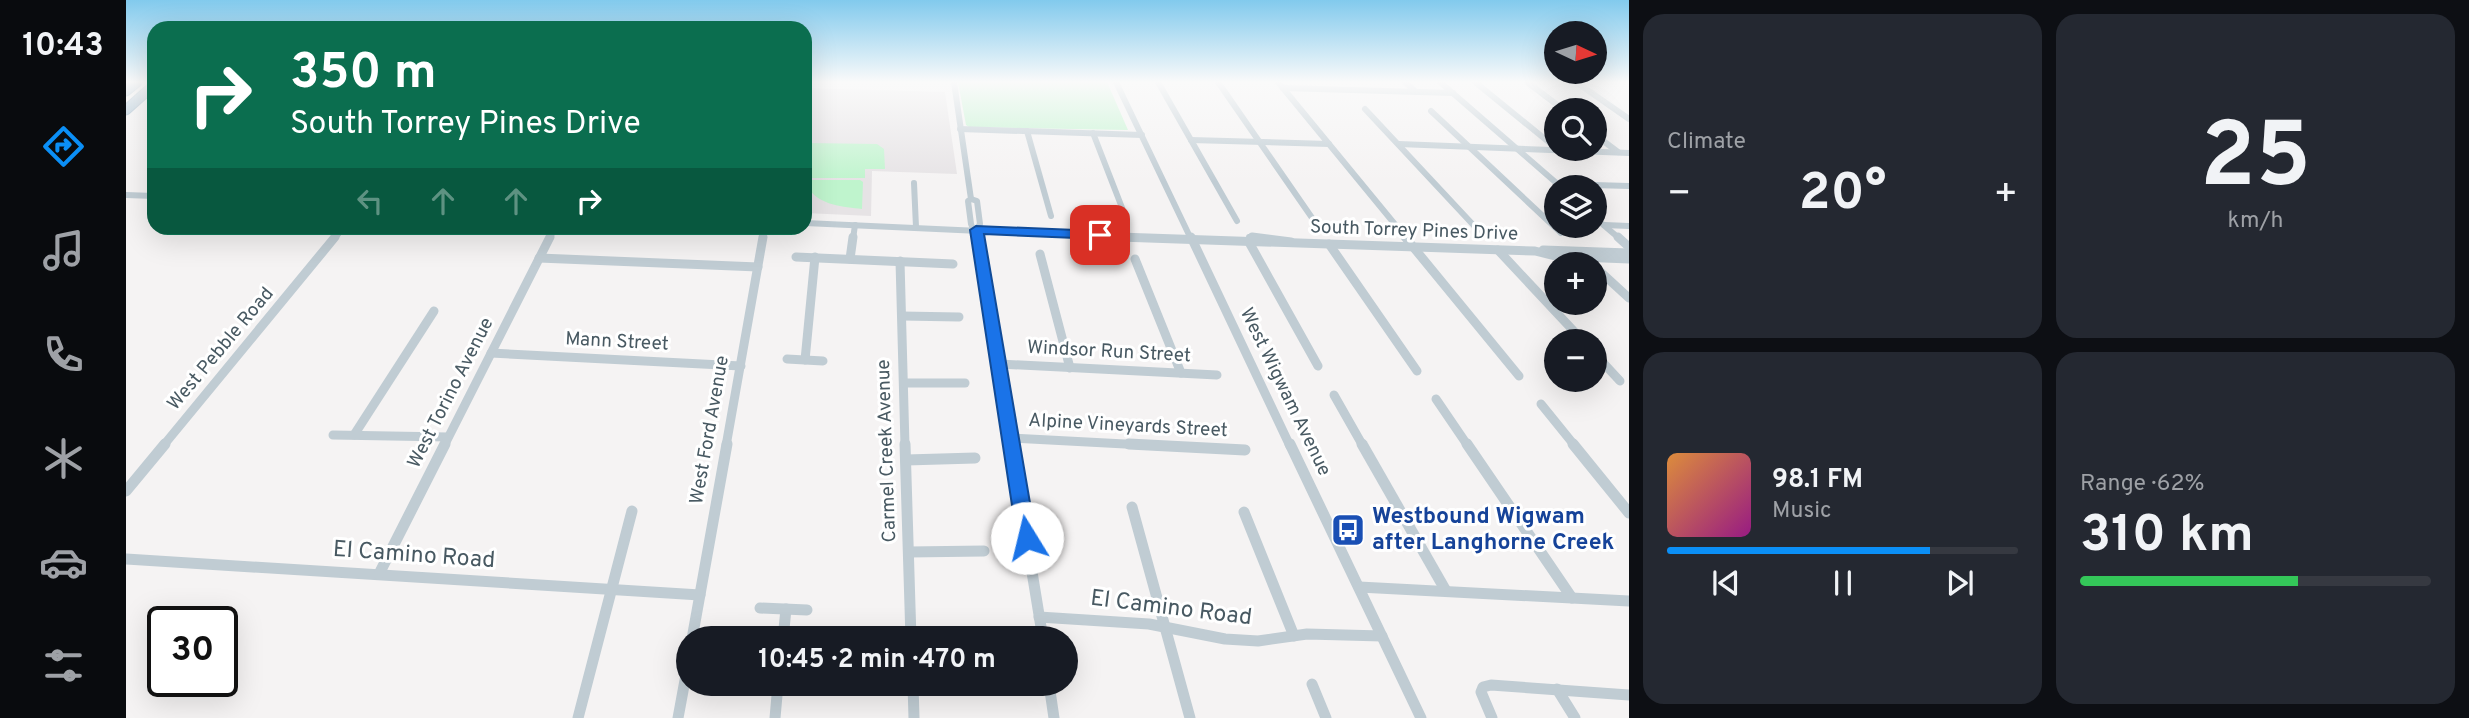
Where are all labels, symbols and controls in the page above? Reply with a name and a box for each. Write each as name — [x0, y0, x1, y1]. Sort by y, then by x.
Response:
north arrow — [1544, 21, 1606, 84]
map controls — [1544, 21, 1607, 392]
text: 10:43 — [22, 27, 104, 67]
text: 350 m — [290, 44, 437, 106]
icon: right — [175, 49, 266, 140]
button: search — [1544, 98, 1607, 161]
text: 25 — [2200, 104, 2311, 219]
text: South Torrey Pines Drive — [290, 105, 641, 145]
icon: directions — [39, 122, 88, 171]
text: Climate — [1667, 128, 1746, 157]
text: 20° — [1799, 162, 1886, 228]
text: − — [1667, 171, 1692, 220]
text: + — [1993, 171, 2018, 220]
button: layers — [1544, 175, 1607, 238]
icon: left — [351, 182, 389, 220]
icon: ahead — [424, 182, 462, 220]
icon: ahead — [497, 182, 535, 220]
icon: right — [570, 182, 608, 220]
pin — [1070, 205, 1130, 265]
text: km/h — [2228, 207, 2283, 236]
street label: South Torrey Pines Drive — [1310, 215, 1518, 247]
icon: arrive — [1081, 216, 1119, 254]
icon: music — [39, 226, 88, 275]
button: + — [1544, 252, 1607, 315]
street label: West Pebble Road — [163, 283, 279, 415]
street label: West Wigwam Avenue — [1234, 304, 1336, 480]
street label: West Torino Avenue — [403, 314, 499, 472]
street label: Mann Street — [565, 327, 669, 357]
button: − — [1544, 329, 1607, 392]
icon: phone — [39, 330, 88, 379]
street label: Windsor Run Street — [1026, 336, 1192, 368]
street label: West Ford Avenue — [685, 354, 735, 506]
street label: Carmel Creek Avenue — [872, 359, 902, 543]
street label: Alpine Vineyards Street — [1028, 409, 1228, 443]
icon: climate — [39, 434, 88, 483]
text: 98.1 FM — [1772, 464, 1863, 497]
text: Range · 62% — [2080, 470, 2205, 499]
text: Music — [1772, 497, 1832, 526]
position arrow — [990, 501, 1064, 575]
place label: Westbound Wigwam after Langhorne Creek — [1372, 503, 1615, 558]
text: 310 km — [2080, 504, 2254, 570]
bus stop icon: Westbound Wigwam after Langhorne Creek — [1329, 511, 1367, 549]
street label: El Camino Road — [332, 536, 496, 576]
icon: car — [39, 538, 88, 587]
icon: previous — [1707, 564, 1745, 602]
icon: pause — [1824, 564, 1862, 602]
icon: next — [1941, 564, 1979, 602]
street label: El Camino Road — [1089, 585, 1253, 633]
speed limit sign: 30 — [147, 606, 238, 697]
icon: filters — [39, 641, 88, 690]
text: 10:45 · 2 min · 470 m — [758, 644, 996, 677]

